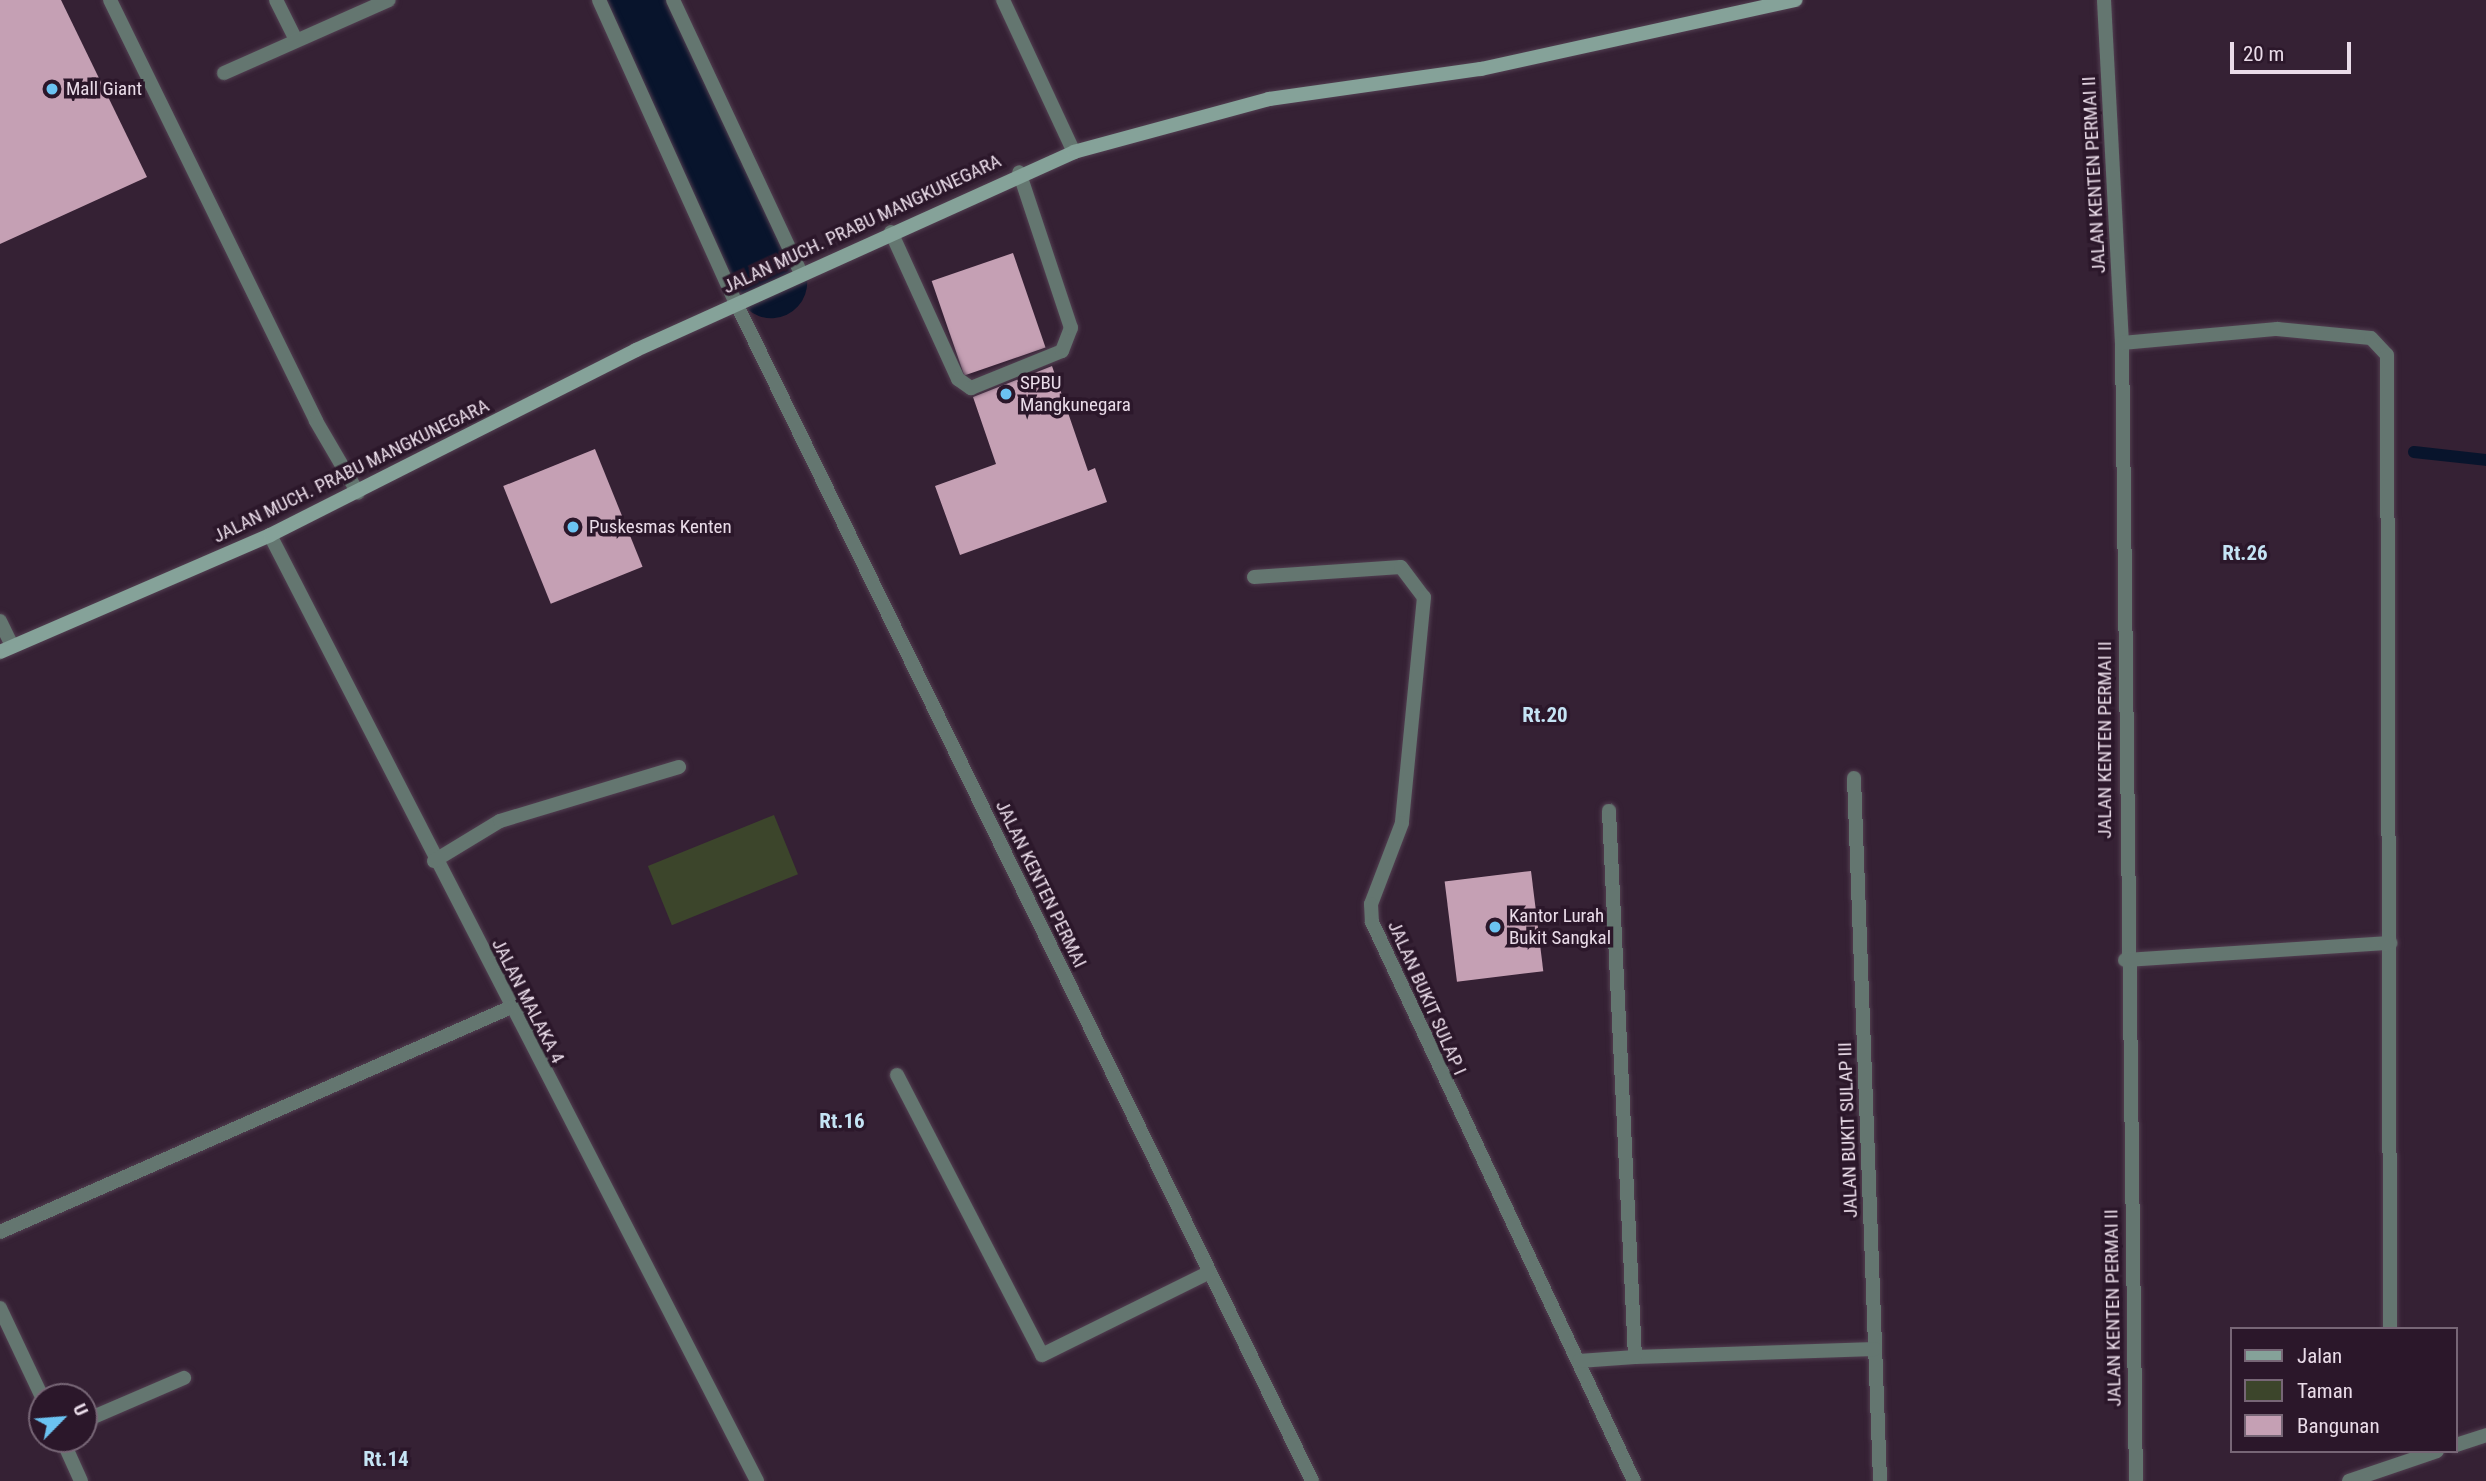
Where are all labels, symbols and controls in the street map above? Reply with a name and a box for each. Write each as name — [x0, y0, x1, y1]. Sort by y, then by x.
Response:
scale bar — [2234, 28, 2355, 72]
text: 20 m — [2243, 42, 2284, 66]
street label: JALAN KENTEN PERMAI II — [2077, 76, 2111, 274]
place label: Mall Giant — [66, 78, 142, 100]
marker: Mall Giant — [44, 81, 60, 97]
street label: JALAN MUCH. PRABU MANGKUNEGARA — [719, 149, 1005, 299]
place label: SPBU Mangkunegara — [1020, 372, 1131, 416]
marker: SPBU Mangkunegara — [998, 386, 1014, 402]
street label: JALAN MUCH. PRABU MANGKUNEGARA — [209, 394, 493, 548]
place label: Puskesmas Kenten — [589, 516, 732, 538]
marker: Puskesmas Kenten — [563, 517, 583, 537]
district label: Rt.26 — [2222, 540, 2268, 566]
street label: JALAN KENTEN PERMAI II — [2094, 641, 2116, 839]
district label: Rt.20 — [1522, 702, 1568, 728]
street label: JALAN KENTEN PERMAI — [991, 797, 1091, 971]
place label: Kantor Lurah Bukit Sangkal — [1509, 905, 1611, 949]
street label: JALAN BUKIT SULAP I — [1383, 917, 1471, 1079]
marker: Kantor Lurah Bukit Sangkal — [1487, 919, 1503, 935]
street label: JALAN MALAKA 4 — [487, 935, 569, 1067]
street label: JALAN BUKIT SULAP III — [1834, 1042, 1862, 1218]
district label: Rt.16 — [819, 1108, 865, 1134]
street label: JALAN KENTEN PERMAI II — [2100, 1209, 2126, 1407]
legend — [2230, 1327, 2458, 1453]
text: Jalan — [2297, 1344, 2342, 1368]
text: Taman — [2297, 1379, 2353, 1403]
north arrow — [28, 1383, 98, 1453]
text: U — [68, 1400, 93, 1420]
text: Bangunan — [2297, 1414, 2380, 1438]
district label: Rt.14 — [363, 1446, 409, 1472]

